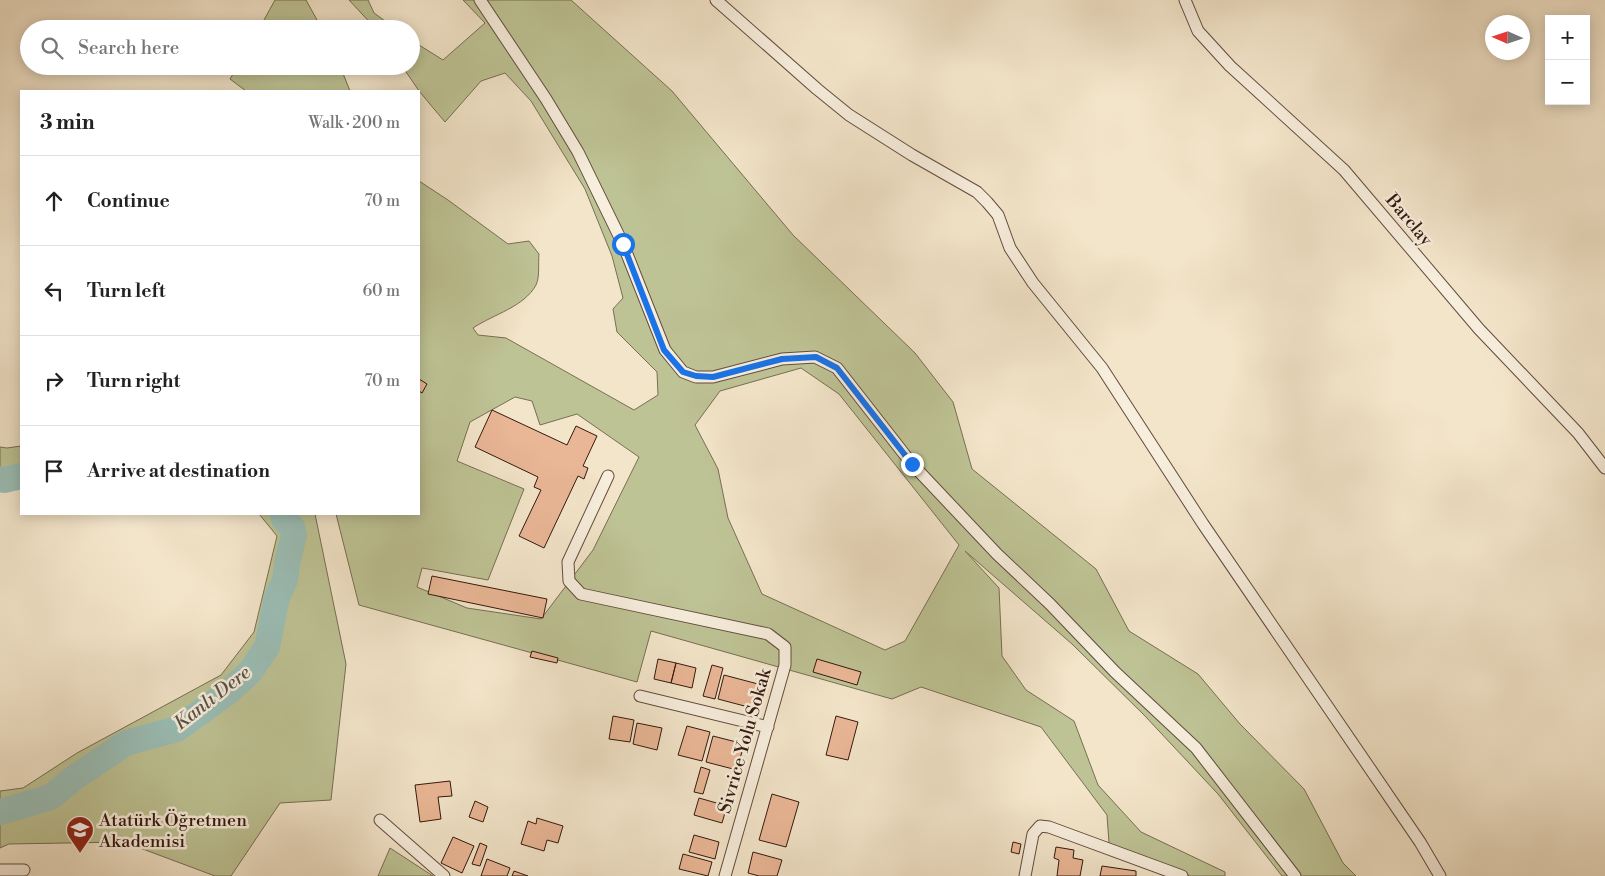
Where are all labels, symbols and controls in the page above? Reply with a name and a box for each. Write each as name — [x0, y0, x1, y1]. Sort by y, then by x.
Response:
north arrow — [1485, 15, 1530, 60]
map controls — [1545, 15, 1590, 105]
button: + — [1545, 15, 1590, 60]
search box — [20, 20, 420, 75]
icon: search — [38, 34, 66, 62]
text: Search here — [78, 36, 179, 60]
button: − — [1545, 60, 1590, 105]
text: 3 min — [40, 110, 95, 136]
text: Walk · 200 m — [308, 113, 400, 133]
icon: ahead — [40, 187, 68, 215]
street label: Barclay — [1380, 188, 1438, 251]
text: Continue — [87, 189, 170, 213]
text: 70 m — [364, 191, 400, 211]
route start — [612, 233, 635, 256]
icon: left — [40, 277, 68, 305]
text: Turn left — [87, 279, 166, 303]
text: 60 m — [362, 281, 400, 301]
icon: right — [40, 367, 68, 395]
text: Turn right — [87, 369, 180, 393]
text: 70 m — [364, 371, 400, 391]
route end — [901, 453, 924, 476]
icon: arrive — [40, 457, 68, 485]
text: Arrive at destination — [87, 459, 270, 483]
water label: Kanlı Dere — [169, 661, 255, 735]
street label: Sivrice Yolu Sokak — [713, 664, 777, 816]
place label: Atatürk Öğretmen Akademisi — [98, 809, 247, 853]
school or university icon: Atatürk Öğretmen Akademisi — [65, 815, 95, 854]

